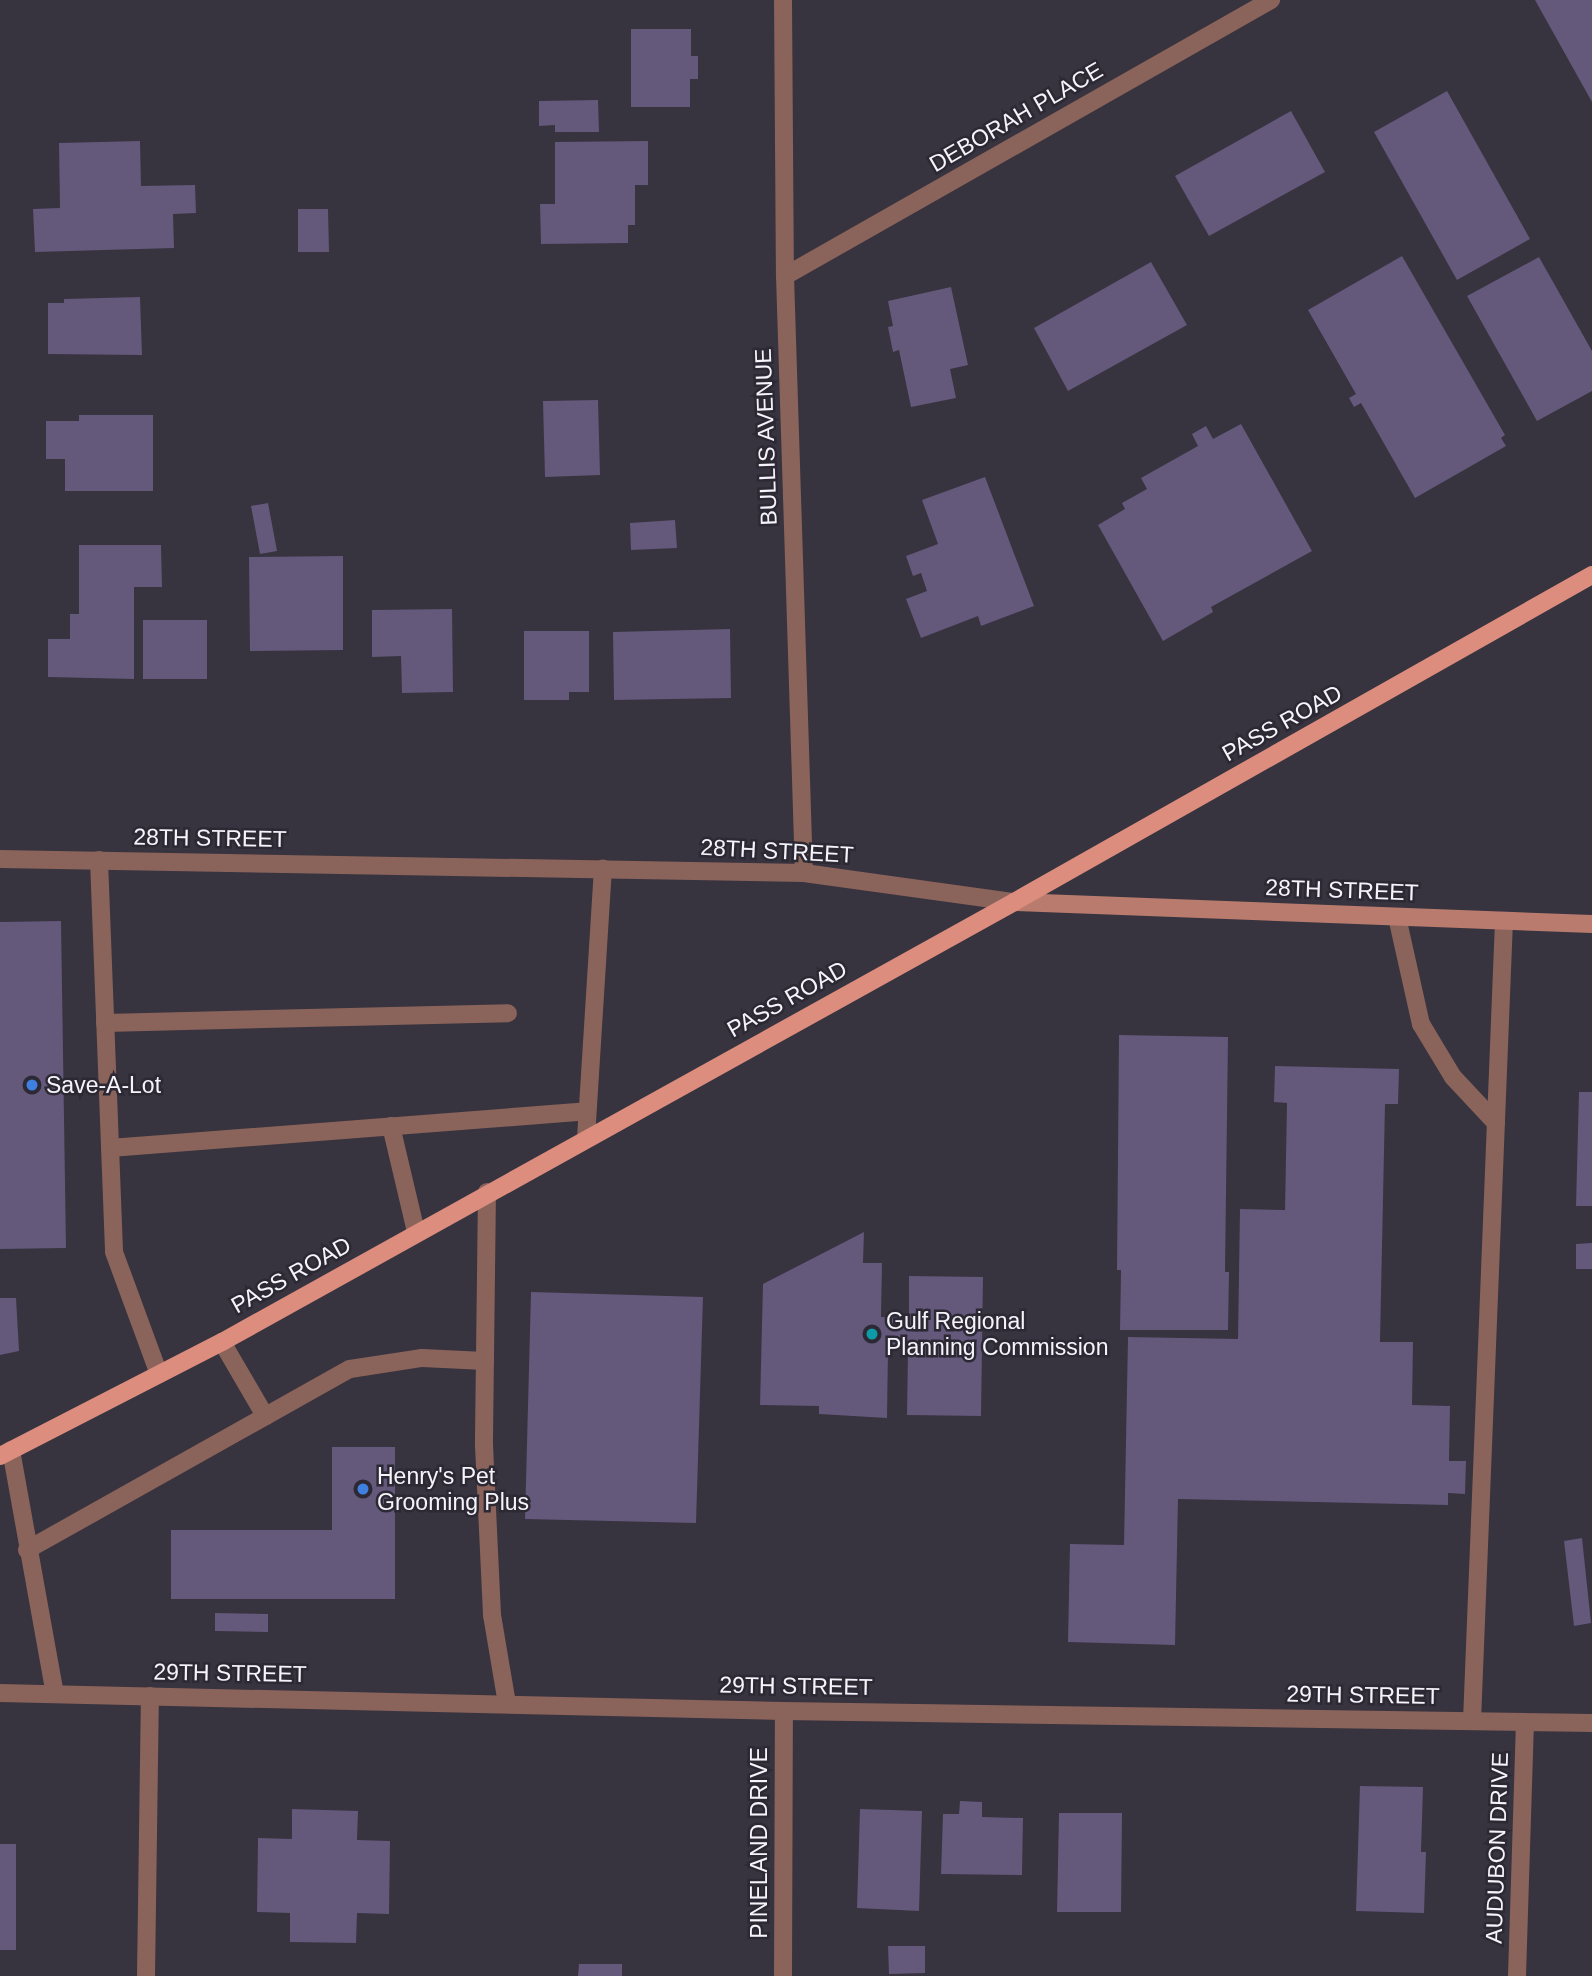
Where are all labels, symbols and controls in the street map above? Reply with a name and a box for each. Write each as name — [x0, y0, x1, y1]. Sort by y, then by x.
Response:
street label: DEBORAH PLACE — [924, 56, 1108, 178]
street label: BULLIS AVENUE — [749, 347, 783, 527]
street label: PASS ROAD — [1217, 679, 1347, 767]
street label: 28TH STREET — [133, 823, 287, 853]
street label: 28TH STREET — [700, 833, 854, 869]
street label: 28TH STREET — [1265, 874, 1419, 906]
street label: PASS ROAD — [722, 955, 852, 1043]
place label: Save-A-Lot — [46, 1071, 161, 1099]
marker: Save-A-Lot — [24, 1077, 40, 1093]
street label: PASS ROAD — [226, 1231, 356, 1319]
place label: Gulf Regional Planning Commission — [886, 1307, 1108, 1361]
marker: Gulf Regional Planning Commission — [864, 1326, 880, 1342]
place label: Henry's Pet Grooming Plus — [377, 1462, 529, 1516]
marker: Henry's Pet Grooming Plus — [355, 1481, 371, 1497]
street label: 29TH STREET — [153, 1658, 307, 1688]
street label: 29TH STREET — [719, 1671, 873, 1701]
street label: 29TH STREET — [1286, 1680, 1440, 1710]
street label: PINELAND DRIVE — [745, 1747, 773, 1939]
street label: AUDUBON DRIVE — [1480, 1752, 1514, 1944]

